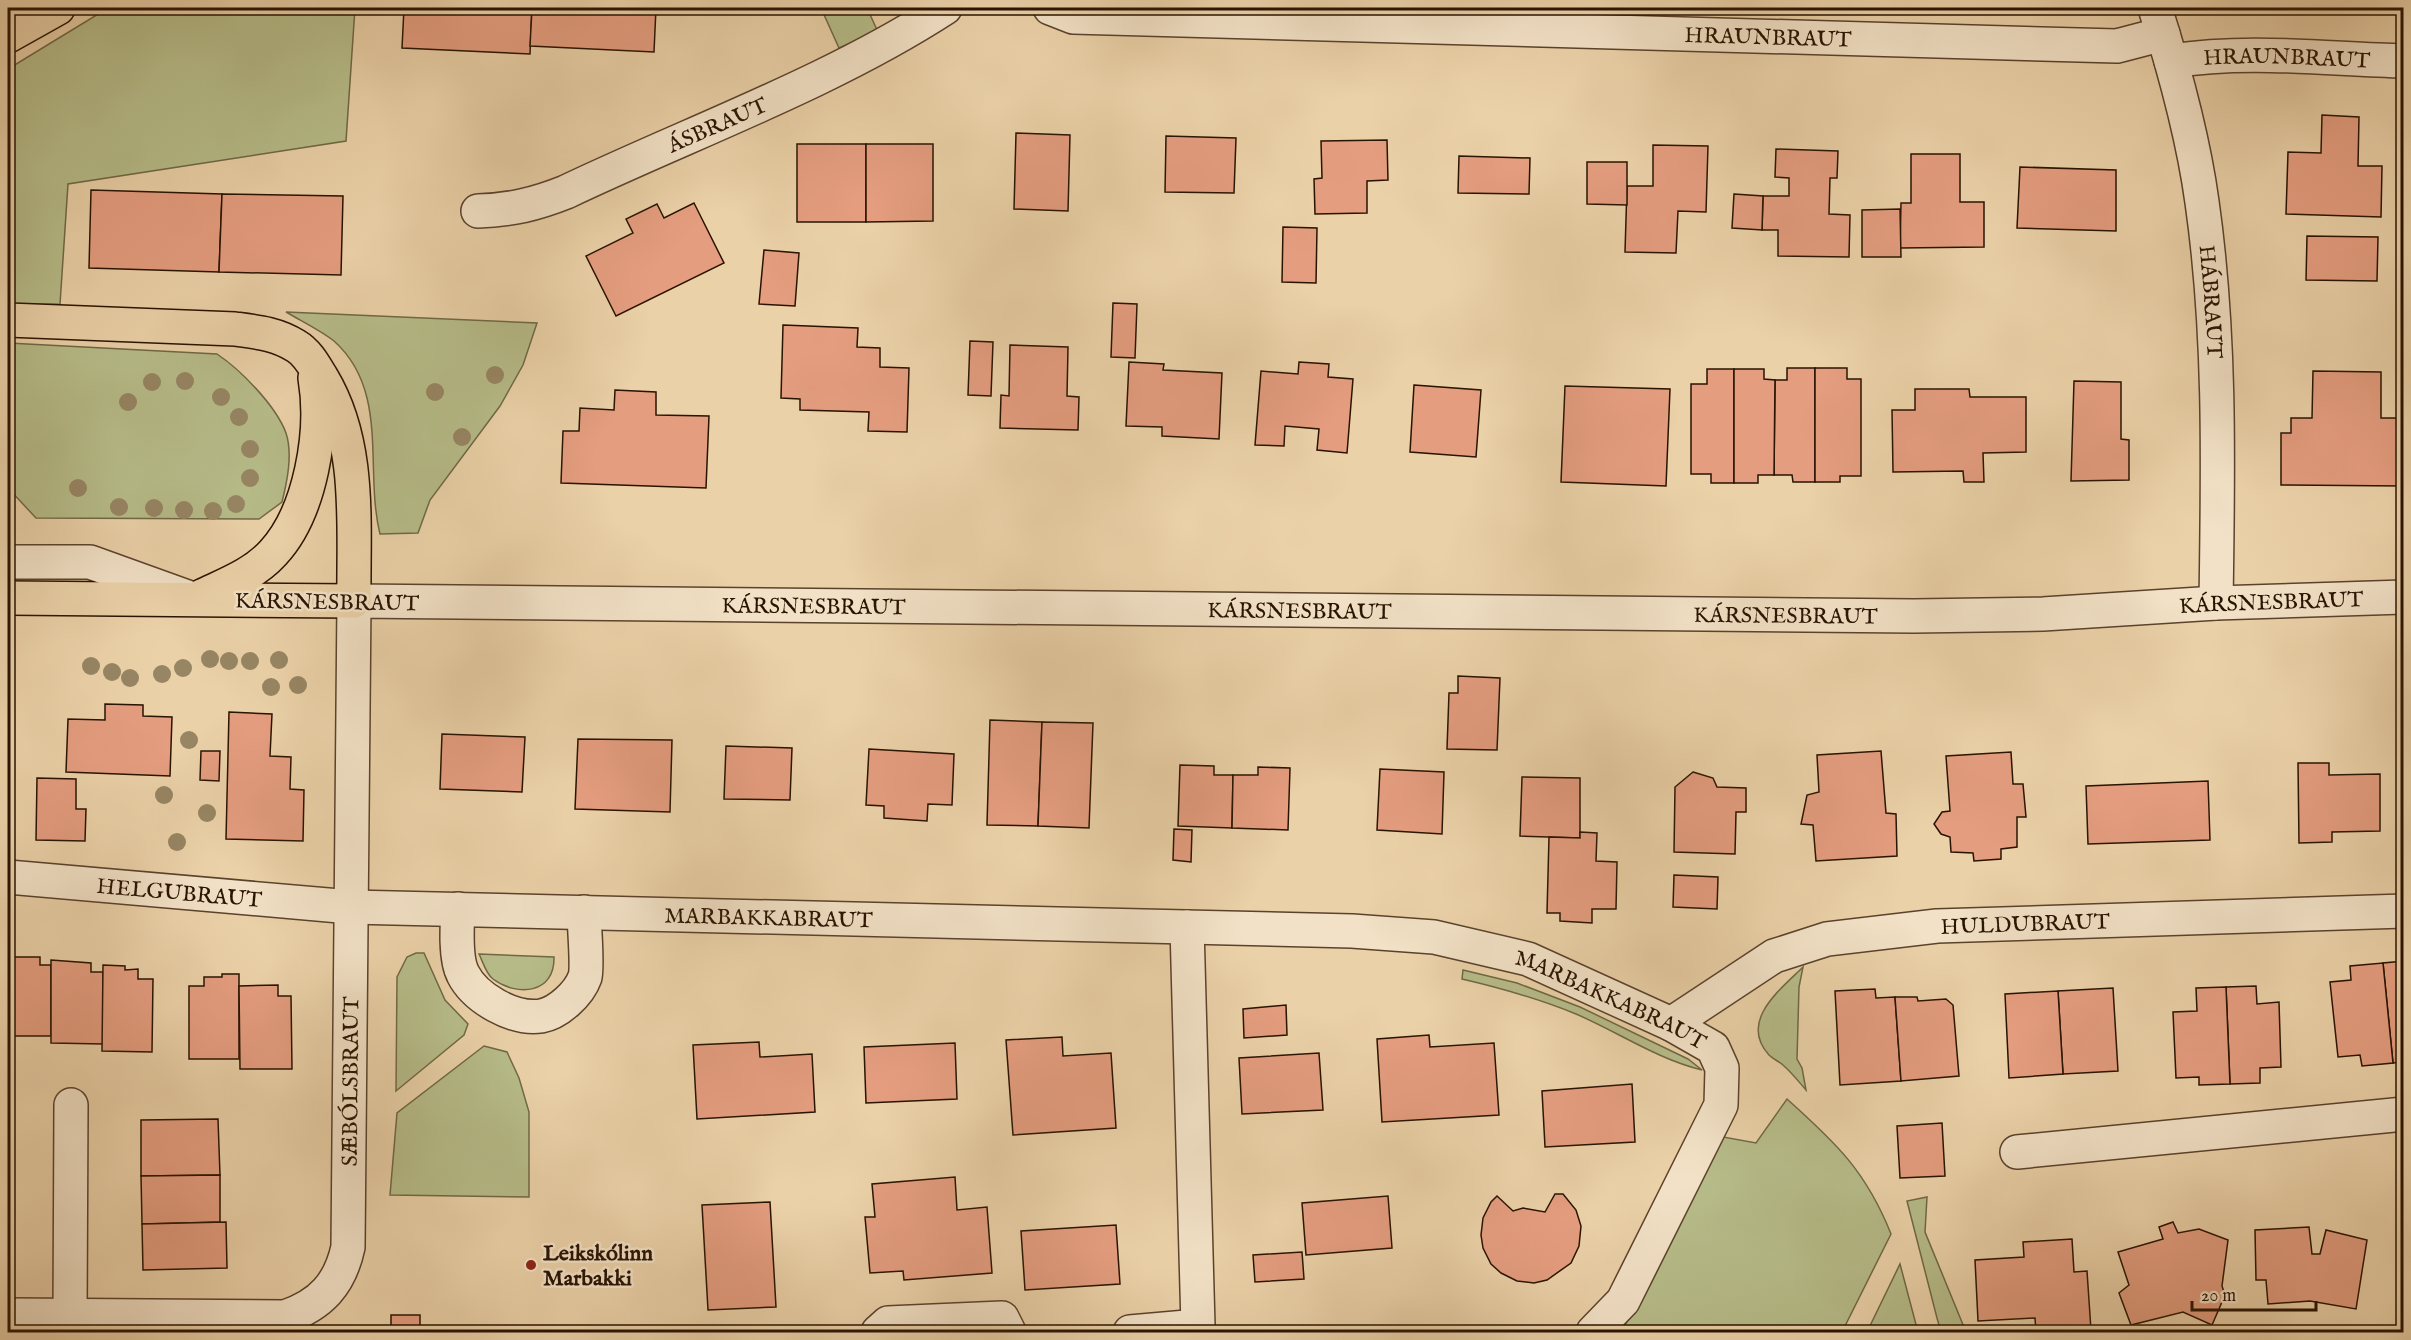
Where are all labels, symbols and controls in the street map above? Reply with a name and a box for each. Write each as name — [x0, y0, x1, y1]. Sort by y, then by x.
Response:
street label: HRAUNBRAUT — [1684, 22, 1852, 55]
street label: HRAUNBRAUT — [2202, 43, 2371, 76]
street label: ÁSBRAUT — [663, 92, 772, 161]
street label: HÁBRAUT — [2192, 244, 2228, 359]
street label: KÁRSNESBRAUT — [2178, 586, 2364, 621]
street label: KÁRSNESBRAUT — [235, 587, 419, 619]
street label: KÁRSNESBRAUT — [721, 593, 906, 622]
street label: KÁRSNESBRAUT — [1207, 597, 1392, 627]
street label: KÁRSNESBRAUT — [1693, 602, 1878, 632]
street label: HELGUBRAUT — [95, 873, 263, 915]
street label: MARBAKKABRAUT — [664, 903, 873, 936]
street label: HULDUBRAUT — [1940, 908, 2110, 942]
street label: MARBAKKABRAUT — [1512, 944, 1711, 1057]
street label: SÆBÓLSBRAUT — [337, 996, 366, 1166]
place label: Leikskólinn Marbakki — [543, 1240, 653, 1293]
marker: Leikskólinn Marbakki — [524, 1258, 538, 1272]
scale bar — [2192, 1274, 2316, 1312]
text: 20 m — [2201, 1285, 2236, 1308]

